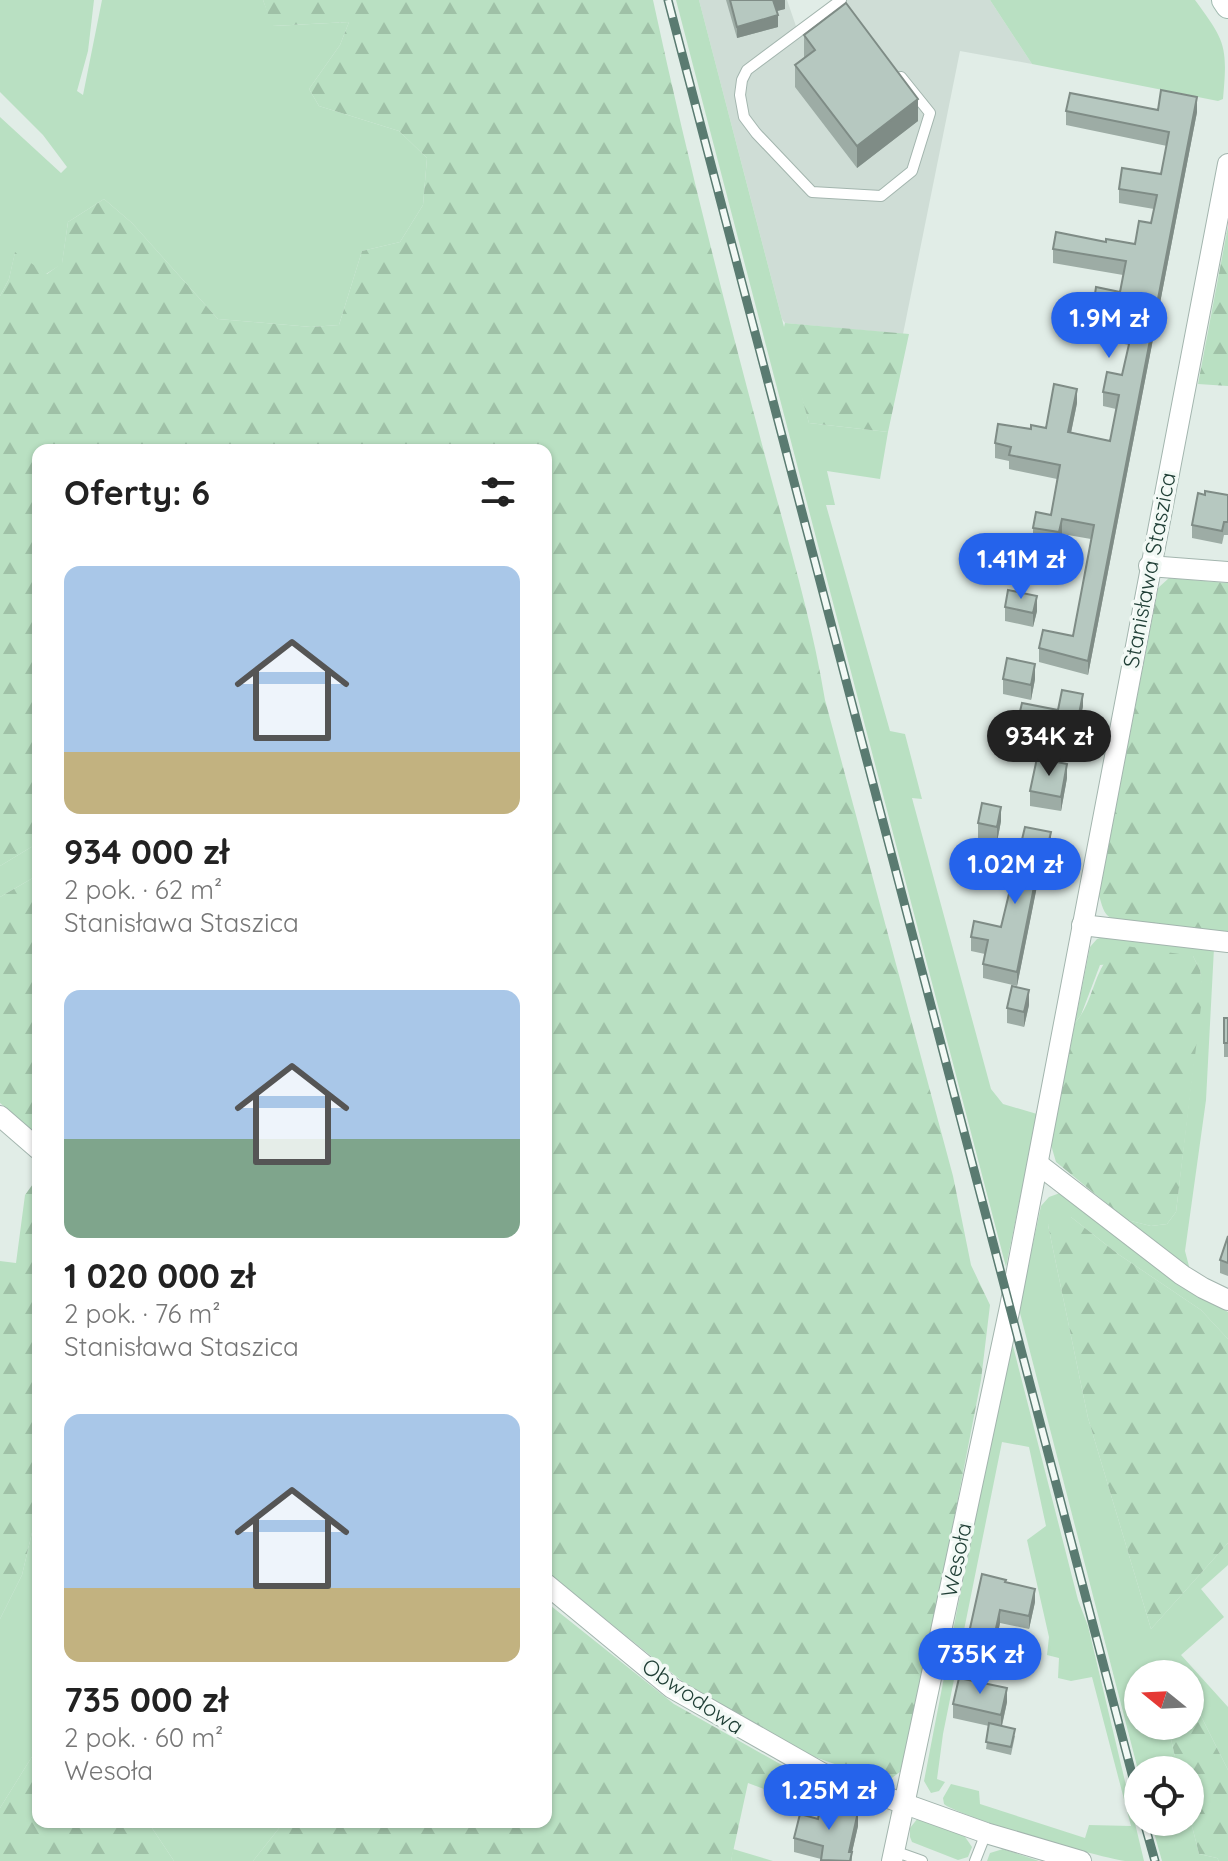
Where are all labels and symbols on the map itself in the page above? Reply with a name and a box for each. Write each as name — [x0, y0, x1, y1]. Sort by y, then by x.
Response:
pin: 1.9M zł — [1035, 292, 1183, 360]
street label: Stanisława Staszica — [1116, 470, 1182, 670]
pin: 1.41M zł — [938, 533, 1104, 601]
pin: 934K zł — [975, 710, 1123, 778]
pin: 1.02M zł — [932, 838, 1098, 906]
street label: Wesoła — [934, 1520, 978, 1600]
pin: 735K zł — [906, 1628, 1054, 1696]
street label: Obwodowa — [637, 1652, 749, 1740]
north arrow — [1124, 1660, 1204, 1740]
pin: 1.25M zł — [746, 1764, 912, 1832]

